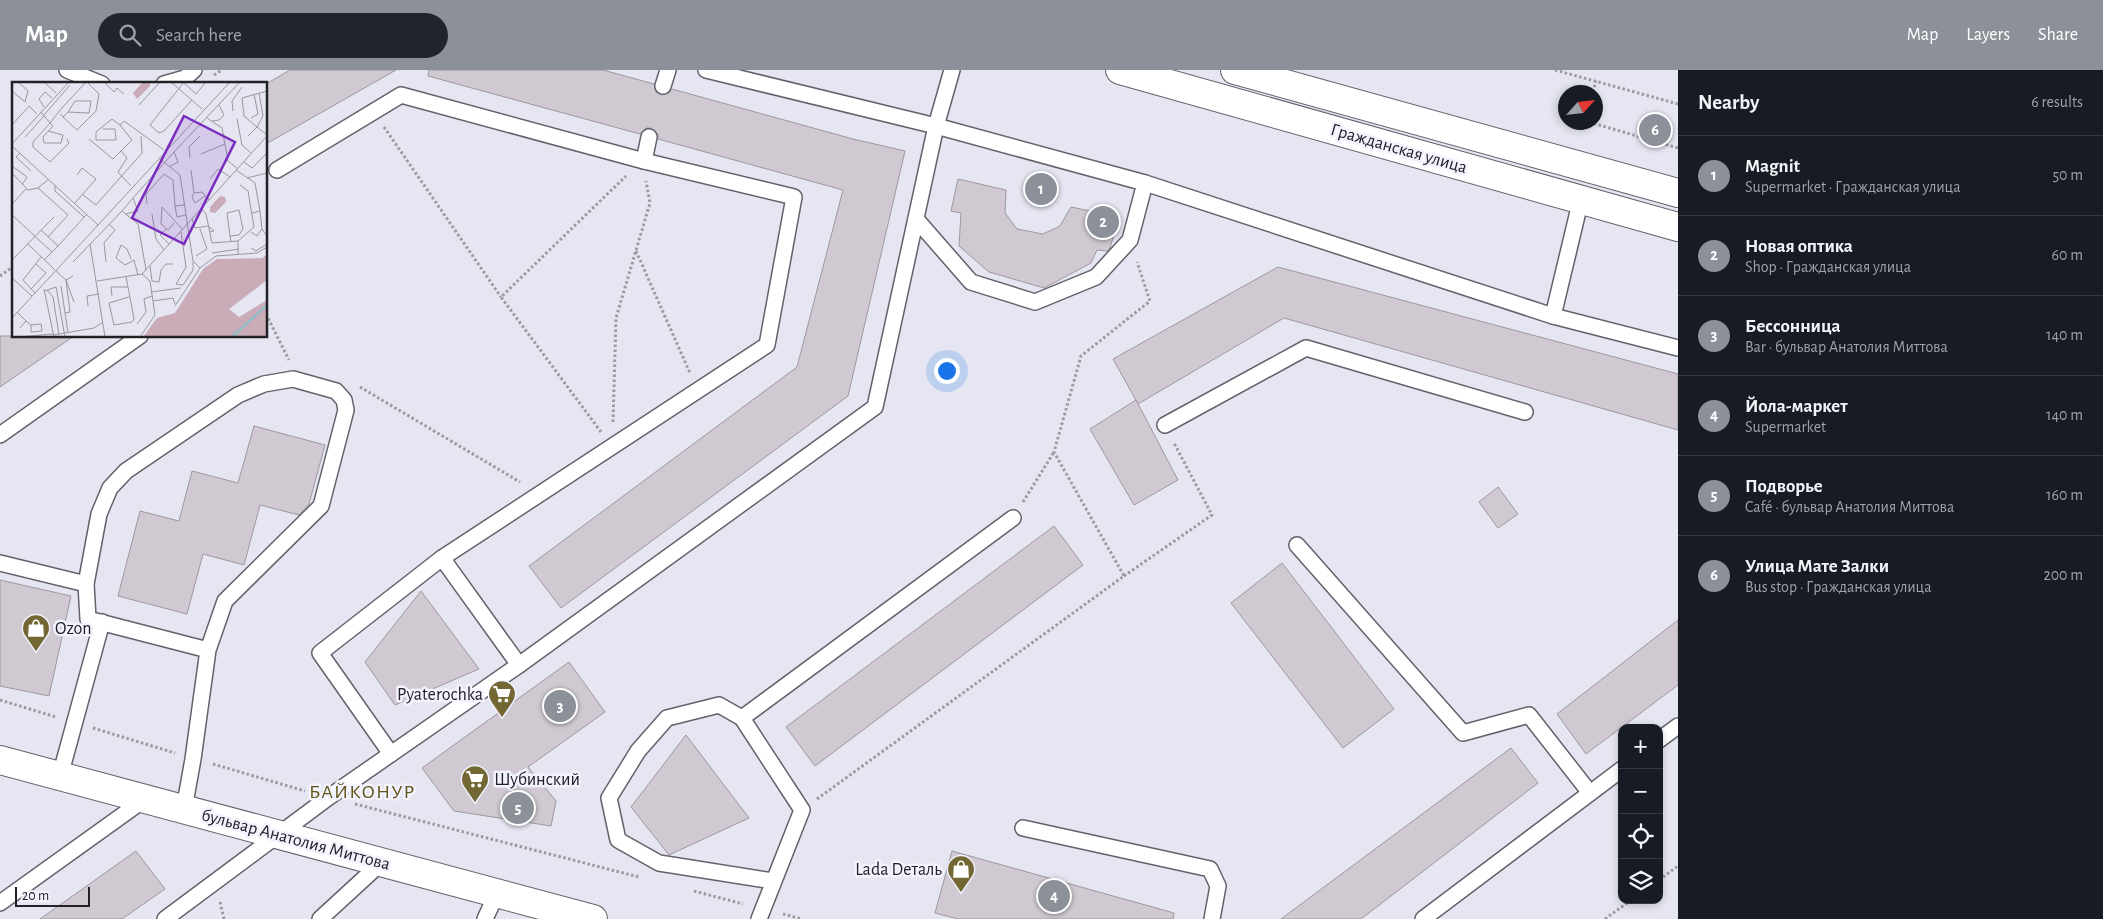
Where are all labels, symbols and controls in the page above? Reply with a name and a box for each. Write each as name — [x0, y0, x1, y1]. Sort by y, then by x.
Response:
search box — [98, 13, 448, 58]
icon: search — [116, 21, 144, 49]
text: Map — [25, 23, 68, 47]
text: Search here — [156, 26, 242, 45]
text: Map — [1907, 26, 1938, 44]
text: Layers — [1966, 26, 2010, 44]
text: Share — [2038, 26, 2078, 44]
inset map — [12, 82, 268, 338]
north arrow — [1558, 85, 1603, 130]
text: Nearby — [1698, 92, 1759, 113]
text: 6 results — [2031, 94, 2083, 110]
pin: 6 — [1639, 111, 1671, 149]
street label: Гражданская улица — [1328, 121, 1469, 177]
text: Magnit — [1745, 157, 1800, 176]
text: 1 — [1711, 167, 1717, 183]
text: 50 m — [2052, 167, 2083, 183]
pin: 1 — [1025, 170, 1057, 208]
text: Supermarket · Гражданская улица — [1745, 179, 1961, 195]
pin: 2 — [1087, 203, 1119, 241]
text: Новая оптика — [1745, 237, 1853, 256]
text: 2 — [1710, 247, 1718, 263]
text: 60 m — [2052, 247, 2083, 263]
text: Shop · Гражданская улица — [1745, 259, 1911, 275]
text: Бессонница — [1745, 317, 1841, 336]
text: 3 — [1711, 327, 1717, 343]
text: 140 m — [2046, 327, 2083, 343]
text: Bar · бульвар Анатолия Миттова — [1745, 339, 1948, 355]
your location — [934, 358, 960, 384]
text: Йола-маркет — [1745, 397, 1848, 416]
text: 4 — [1710, 407, 1718, 423]
text: 140 m — [2046, 407, 2083, 423]
text: Supermarket — [1745, 419, 1826, 435]
text: Подворье — [1745, 477, 1823, 496]
text: 5 — [1711, 487, 1717, 503]
text: 160 m — [2046, 487, 2083, 503]
text: Café · бульвар Анатолия Миттова — [1745, 499, 1954, 515]
text: Улица Мате Залки — [1745, 557, 1889, 576]
text: 6 — [1710, 567, 1718, 583]
text: 200 m — [2043, 567, 2083, 583]
text: Bus stop · Гражданская улица — [1745, 579, 1931, 595]
shop icon: Ozon — [21, 613, 51, 652]
place label: Ozon — [55, 620, 92, 638]
supermarket icon: Pyaterochka — [487, 679, 517, 718]
place label: Pyaterochka — [397, 686, 483, 704]
pin: 3 — [544, 687, 576, 725]
map controls — [1618, 724, 1663, 904]
button: + — [1618, 724, 1663, 769]
supermarket icon: Шубинский — [460, 764, 490, 803]
button: − — [1618, 769, 1663, 814]
place label: Шубинский — [494, 770, 580, 789]
district label: БАЙКОНУР — [309, 782, 415, 802]
pin: 5 — [502, 789, 534, 827]
street label: бульвар Анатолия Миттова — [200, 805, 392, 874]
button: locate — [1618, 814, 1663, 859]
shop icon: Lada Dеталь — [946, 854, 976, 893]
button: layers — [1618, 859, 1663, 904]
place label: Lada Dеталь — [855, 861, 942, 879]
pin: 4 — [1038, 877, 1070, 915]
scale bar — [15, 884, 90, 907]
text: 20 m — [22, 889, 49, 903]

